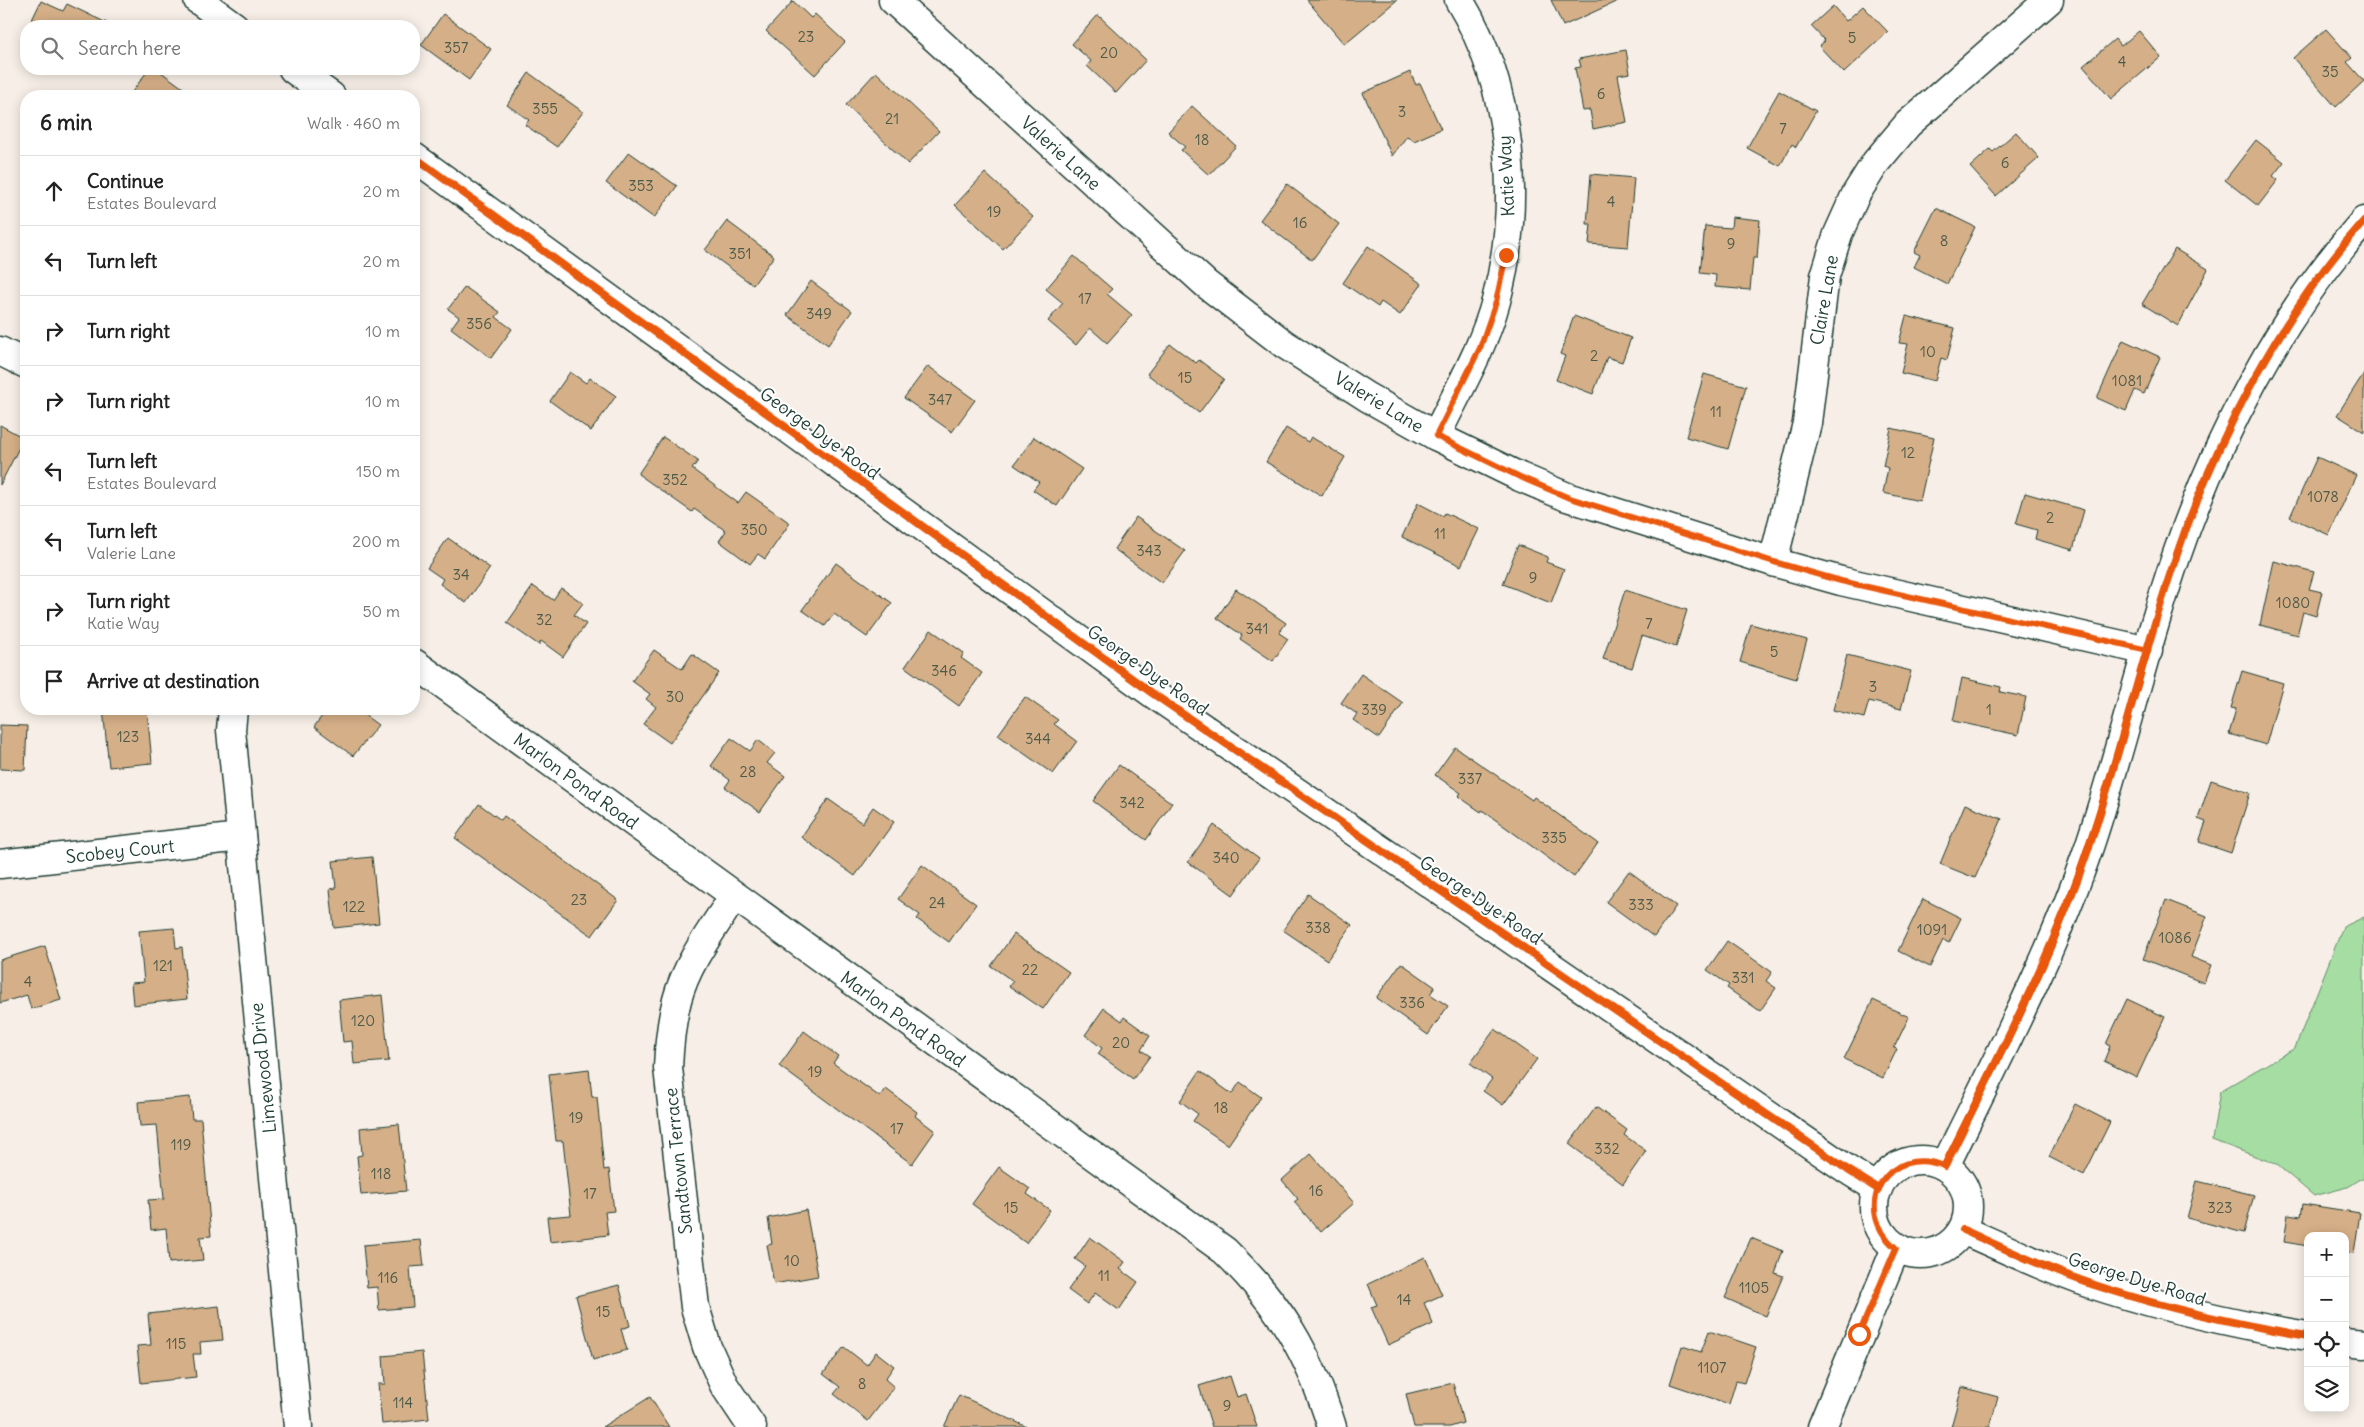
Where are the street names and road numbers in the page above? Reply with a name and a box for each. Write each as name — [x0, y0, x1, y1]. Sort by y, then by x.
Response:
street label: Valerie Lane — [1016, 111, 1106, 195]
street label: Katie Way — [1492, 135, 1520, 217]
street label: Claire Lane — [1805, 253, 1843, 347]
street label: Valerie Lane — [1330, 366, 1428, 438]
street label: George Dye Road — [755, 382, 885, 485]
street label: George Dye Road — [1083, 620, 1214, 721]
street label: Marlon Pond Road — [509, 728, 643, 834]
street label: Scobey Court — [65, 834, 175, 868]
street label: George Dye Road — [1415, 850, 1547, 950]
street label: Marlon Pond Road — [836, 966, 970, 1072]
street label: Limewood Drive — [245, 1002, 281, 1134]
street label: Sandtown Terrace — [659, 1086, 697, 1236]
street label: George Dye Road — [2065, 1247, 2209, 1311]

